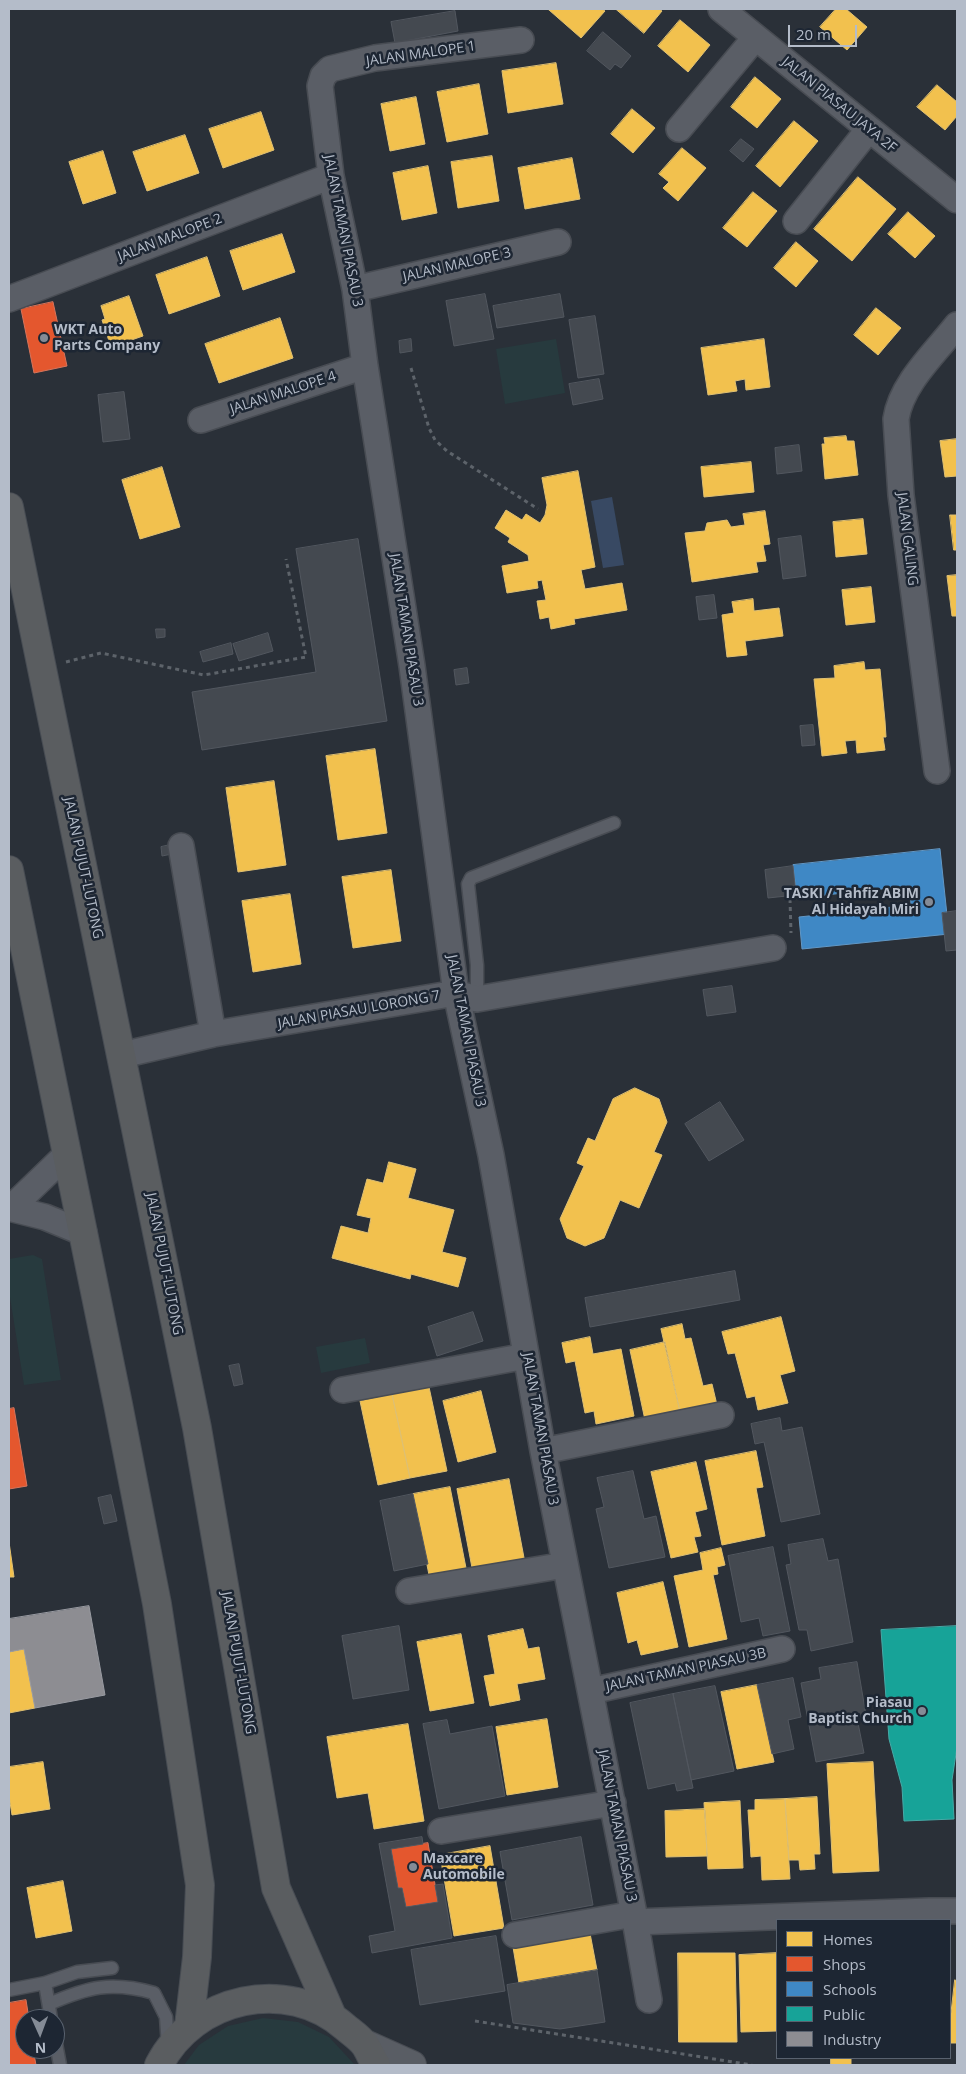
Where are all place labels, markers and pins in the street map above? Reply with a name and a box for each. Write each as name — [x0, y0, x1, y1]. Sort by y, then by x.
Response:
place label: WKT Auto Parts Company — [54, 322, 160, 354]
marker: WKT Auto Parts Company — [38, 332, 50, 344]
place label: TASKI / Tahfiz ABIM Al Hidayah Miri — [784, 886, 919, 919]
marker: TASKI / Tahfiz ABIM Al Hidayah Miri — [923, 896, 935, 908]
place label: Piasau Baptist Church — [808, 1695, 912, 1728]
marker: Piasau Baptist Church — [916, 1705, 928, 1717]
place label: Maxcare Automobile — [423, 1851, 505, 1884]
marker: Maxcare Automobile — [407, 1861, 419, 1873]

